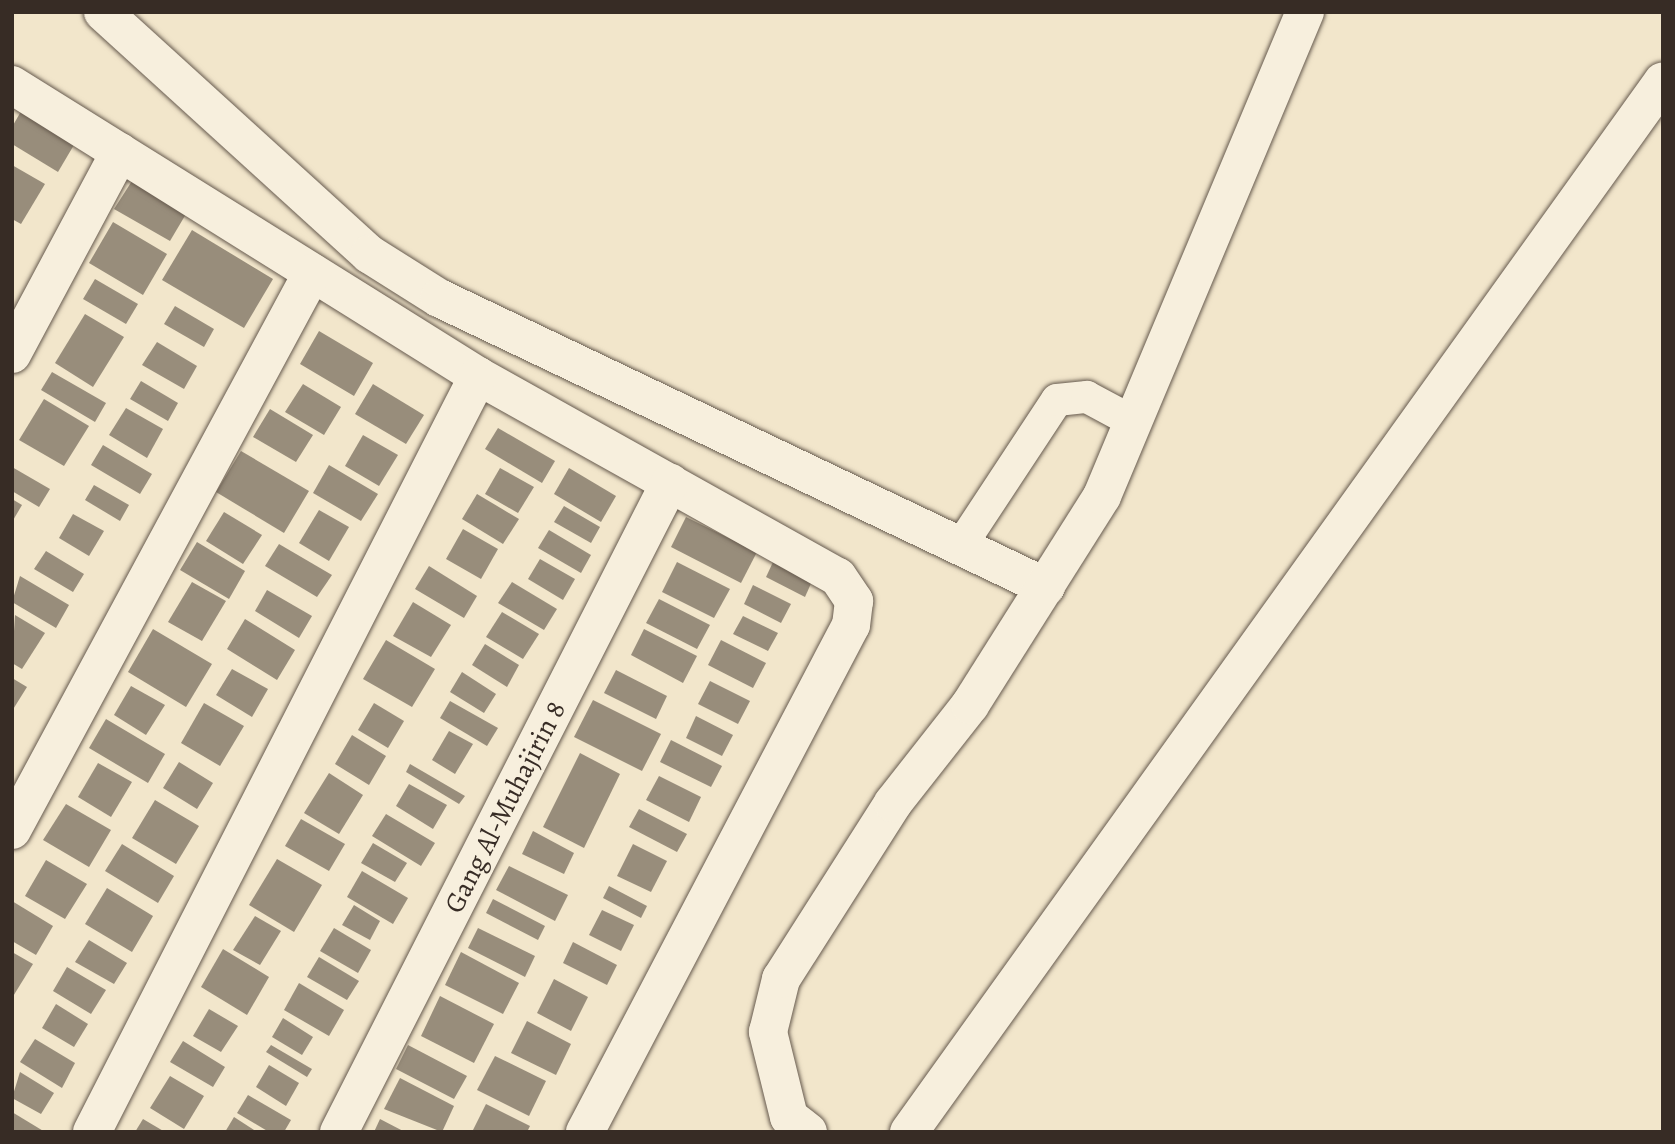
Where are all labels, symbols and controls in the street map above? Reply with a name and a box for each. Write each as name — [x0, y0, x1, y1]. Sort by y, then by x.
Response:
street label: Gang Al-Muhajirin 8 — [437, 696, 573, 918]

